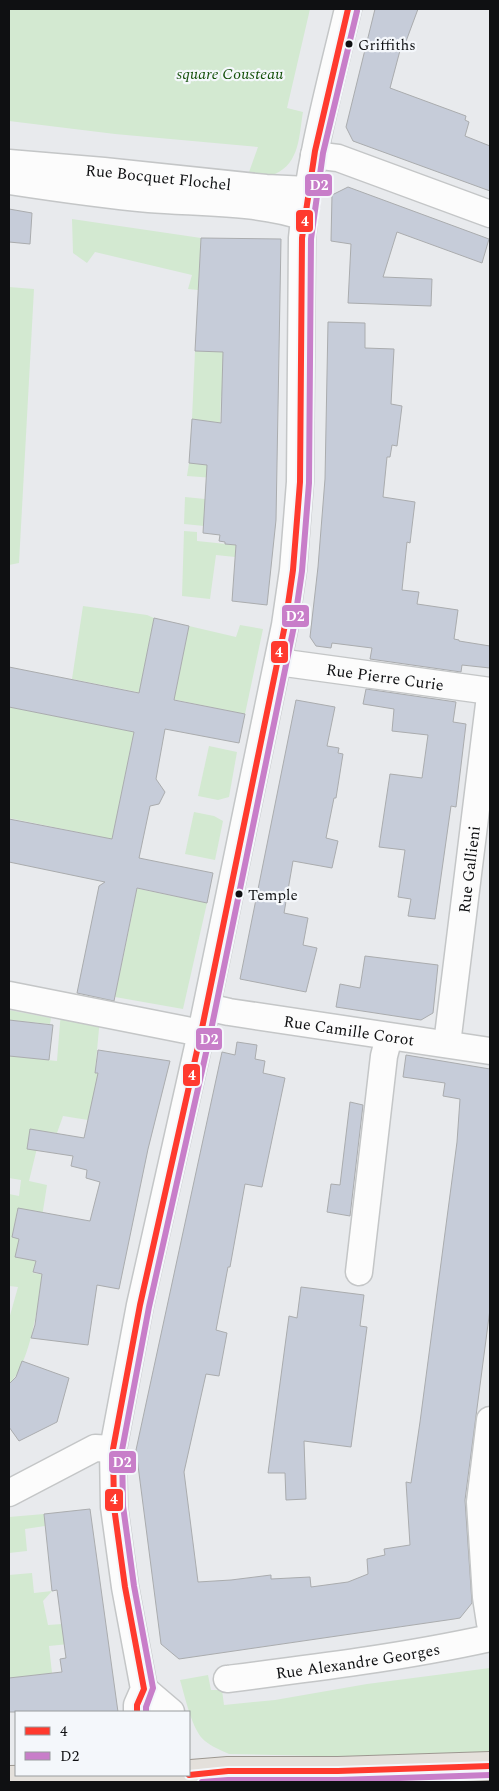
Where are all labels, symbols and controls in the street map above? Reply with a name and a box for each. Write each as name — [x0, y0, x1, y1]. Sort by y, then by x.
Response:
place label: Griffiths — [358, 34, 416, 57]
marker: Griffiths — [344, 39, 354, 49]
park label: square Cousteau — [177, 62, 284, 86]
street label: Rue Bocquet Flochel — [85, 158, 232, 197]
line badge: D2 — [304, 173, 333, 197]
text: D2 — [309, 175, 329, 196]
line badge: 4 — [295, 209, 314, 233]
text: 4 — [301, 211, 309, 232]
line badge: D2 — [281, 604, 310, 628]
text: D2 — [285, 606, 305, 627]
line badge: 4 — [270, 640, 289, 664]
text: 4 — [275, 642, 283, 663]
street label: Rue Pierre Curie — [325, 658, 445, 698]
street label: Rue Gallieni — [452, 824, 487, 915]
place label: Temple — [248, 884, 298, 907]
marker: Temple — [234, 889, 244, 899]
street label: Rue Camille Corot — [282, 1009, 416, 1053]
line badge: D2 — [195, 1027, 223, 1051]
text: D2 — [199, 1029, 219, 1050]
line badge: 4 — [182, 1063, 201, 1087]
text: 4 — [188, 1065, 196, 1086]
line badge: D2 — [108, 1450, 137, 1474]
text: D2 — [112, 1452, 132, 1473]
line badge: 4 — [104, 1488, 124, 1512]
text: 4 — [110, 1489, 118, 1510]
street label: Rue Alexandre Georges — [274, 1637, 442, 1686]
legend — [15, 1711, 190, 1776]
text: 4 — [60, 1720, 68, 1743]
text: D2 — [60, 1745, 79, 1768]

